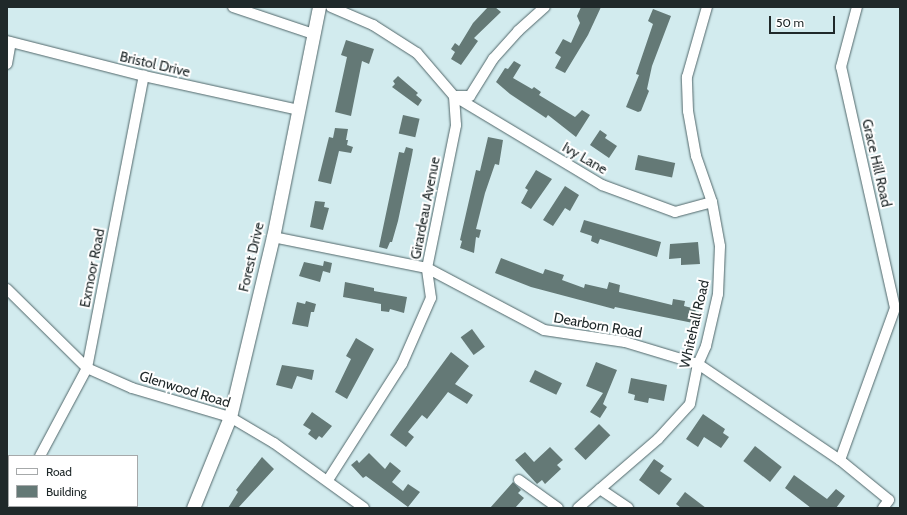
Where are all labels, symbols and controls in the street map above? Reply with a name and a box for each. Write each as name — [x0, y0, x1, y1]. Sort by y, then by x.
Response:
scale bar — [771, 8, 837, 34]
text: 50 m — [776, 15, 804, 30]
street label: Bristol Drive — [118, 48, 192, 80]
street label: Grace Hill Road — [859, 117, 895, 209]
street label: Ivy Lane — [559, 138, 611, 178]
street label: Girardeau Avenue — [407, 155, 443, 261]
street label: Forest Drive — [235, 221, 267, 293]
street label: Exmoor Road — [76, 227, 108, 309]
street label: Whitehall Road — [676, 278, 712, 370]
street label: Dearborn Road — [552, 309, 644, 341]
street label: Glenwood Road — [137, 367, 233, 411]
legend — [8, 455, 138, 507]
text: Road — [46, 464, 72, 479]
text: Building — [46, 484, 87, 499]

